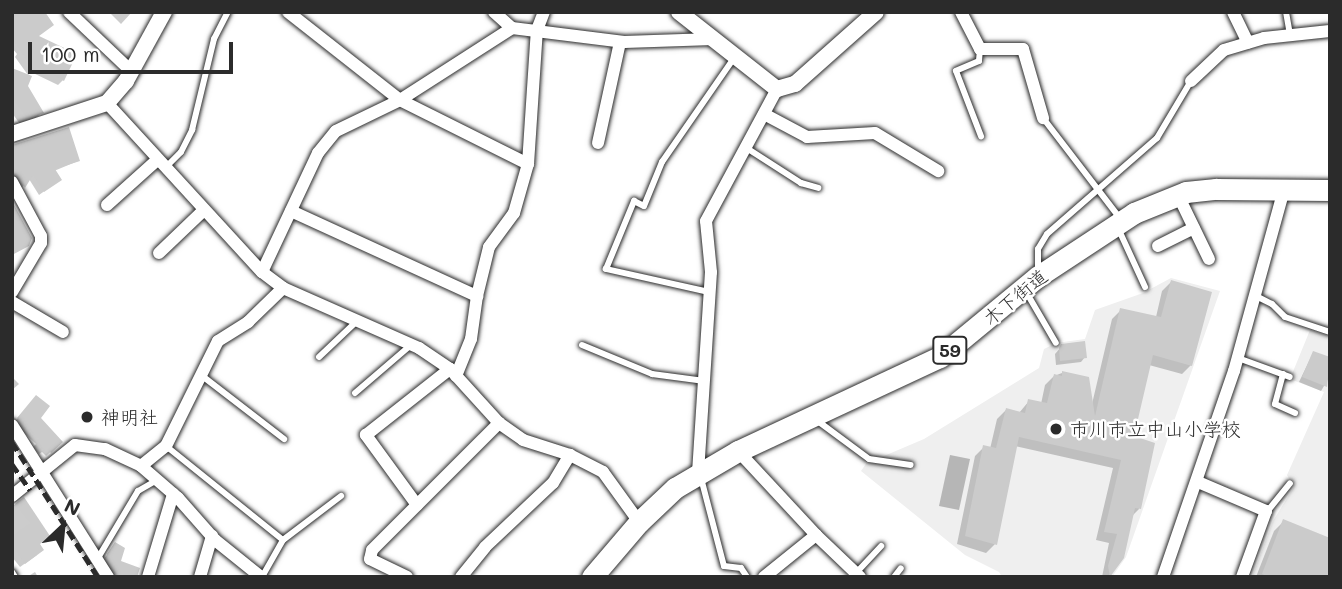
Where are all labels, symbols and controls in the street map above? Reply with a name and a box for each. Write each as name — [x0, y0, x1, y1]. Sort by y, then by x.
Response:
scale bar — [32, 28, 236, 72]
text: 100 m — [41, 40, 100, 67]
street label: 木下街道 — [978, 264, 1052, 330]
road number: 59 — [931, 336, 969, 364]
place label: 神明社 — [101, 406, 158, 428]
marker: 神明社 — [79, 409, 95, 425]
place label: 市川市立中山小学校 — [1070, 418, 1241, 440]
marker: 市川市立中山小学校 — [1048, 421, 1064, 437]
north arrow — [28, 491, 98, 561]
text: N — [60, 492, 84, 521]

